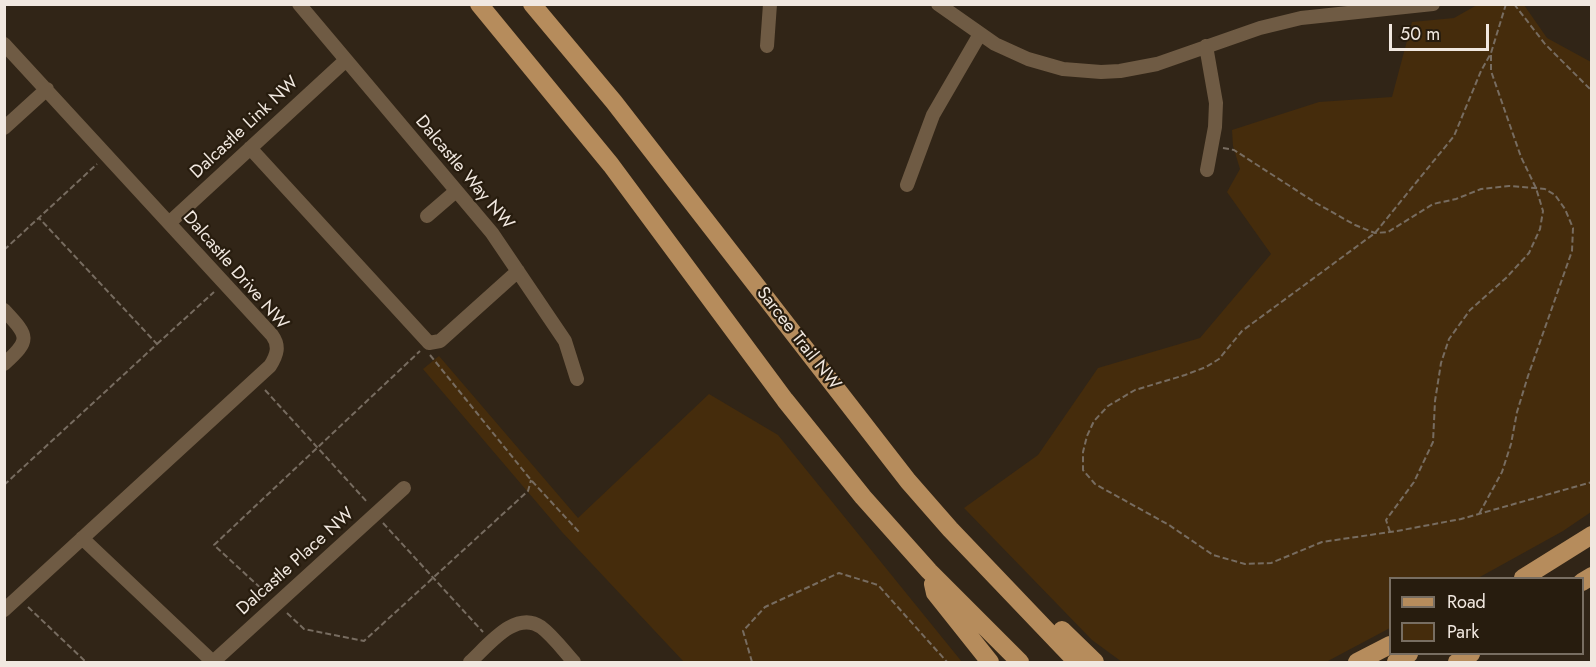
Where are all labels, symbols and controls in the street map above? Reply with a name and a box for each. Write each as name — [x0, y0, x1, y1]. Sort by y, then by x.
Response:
scale bar — [1392, 12, 1492, 50]
text: 50 m — [1400, 21, 1440, 47]
street label: Dalcastle Link NW — [186, 72, 304, 184]
street label: Dalcastle Way NW — [410, 112, 518, 234]
street label: Dalcastle Drive NW — [178, 207, 292, 335]
street label: Sarcee Trail NW — [751, 283, 845, 395]
street label: Dalcastle Place NW — [233, 504, 359, 620]
legend — [1389, 577, 1584, 655]
text: Road — [1447, 589, 1486, 615]
text: Park — [1447, 619, 1479, 645]

